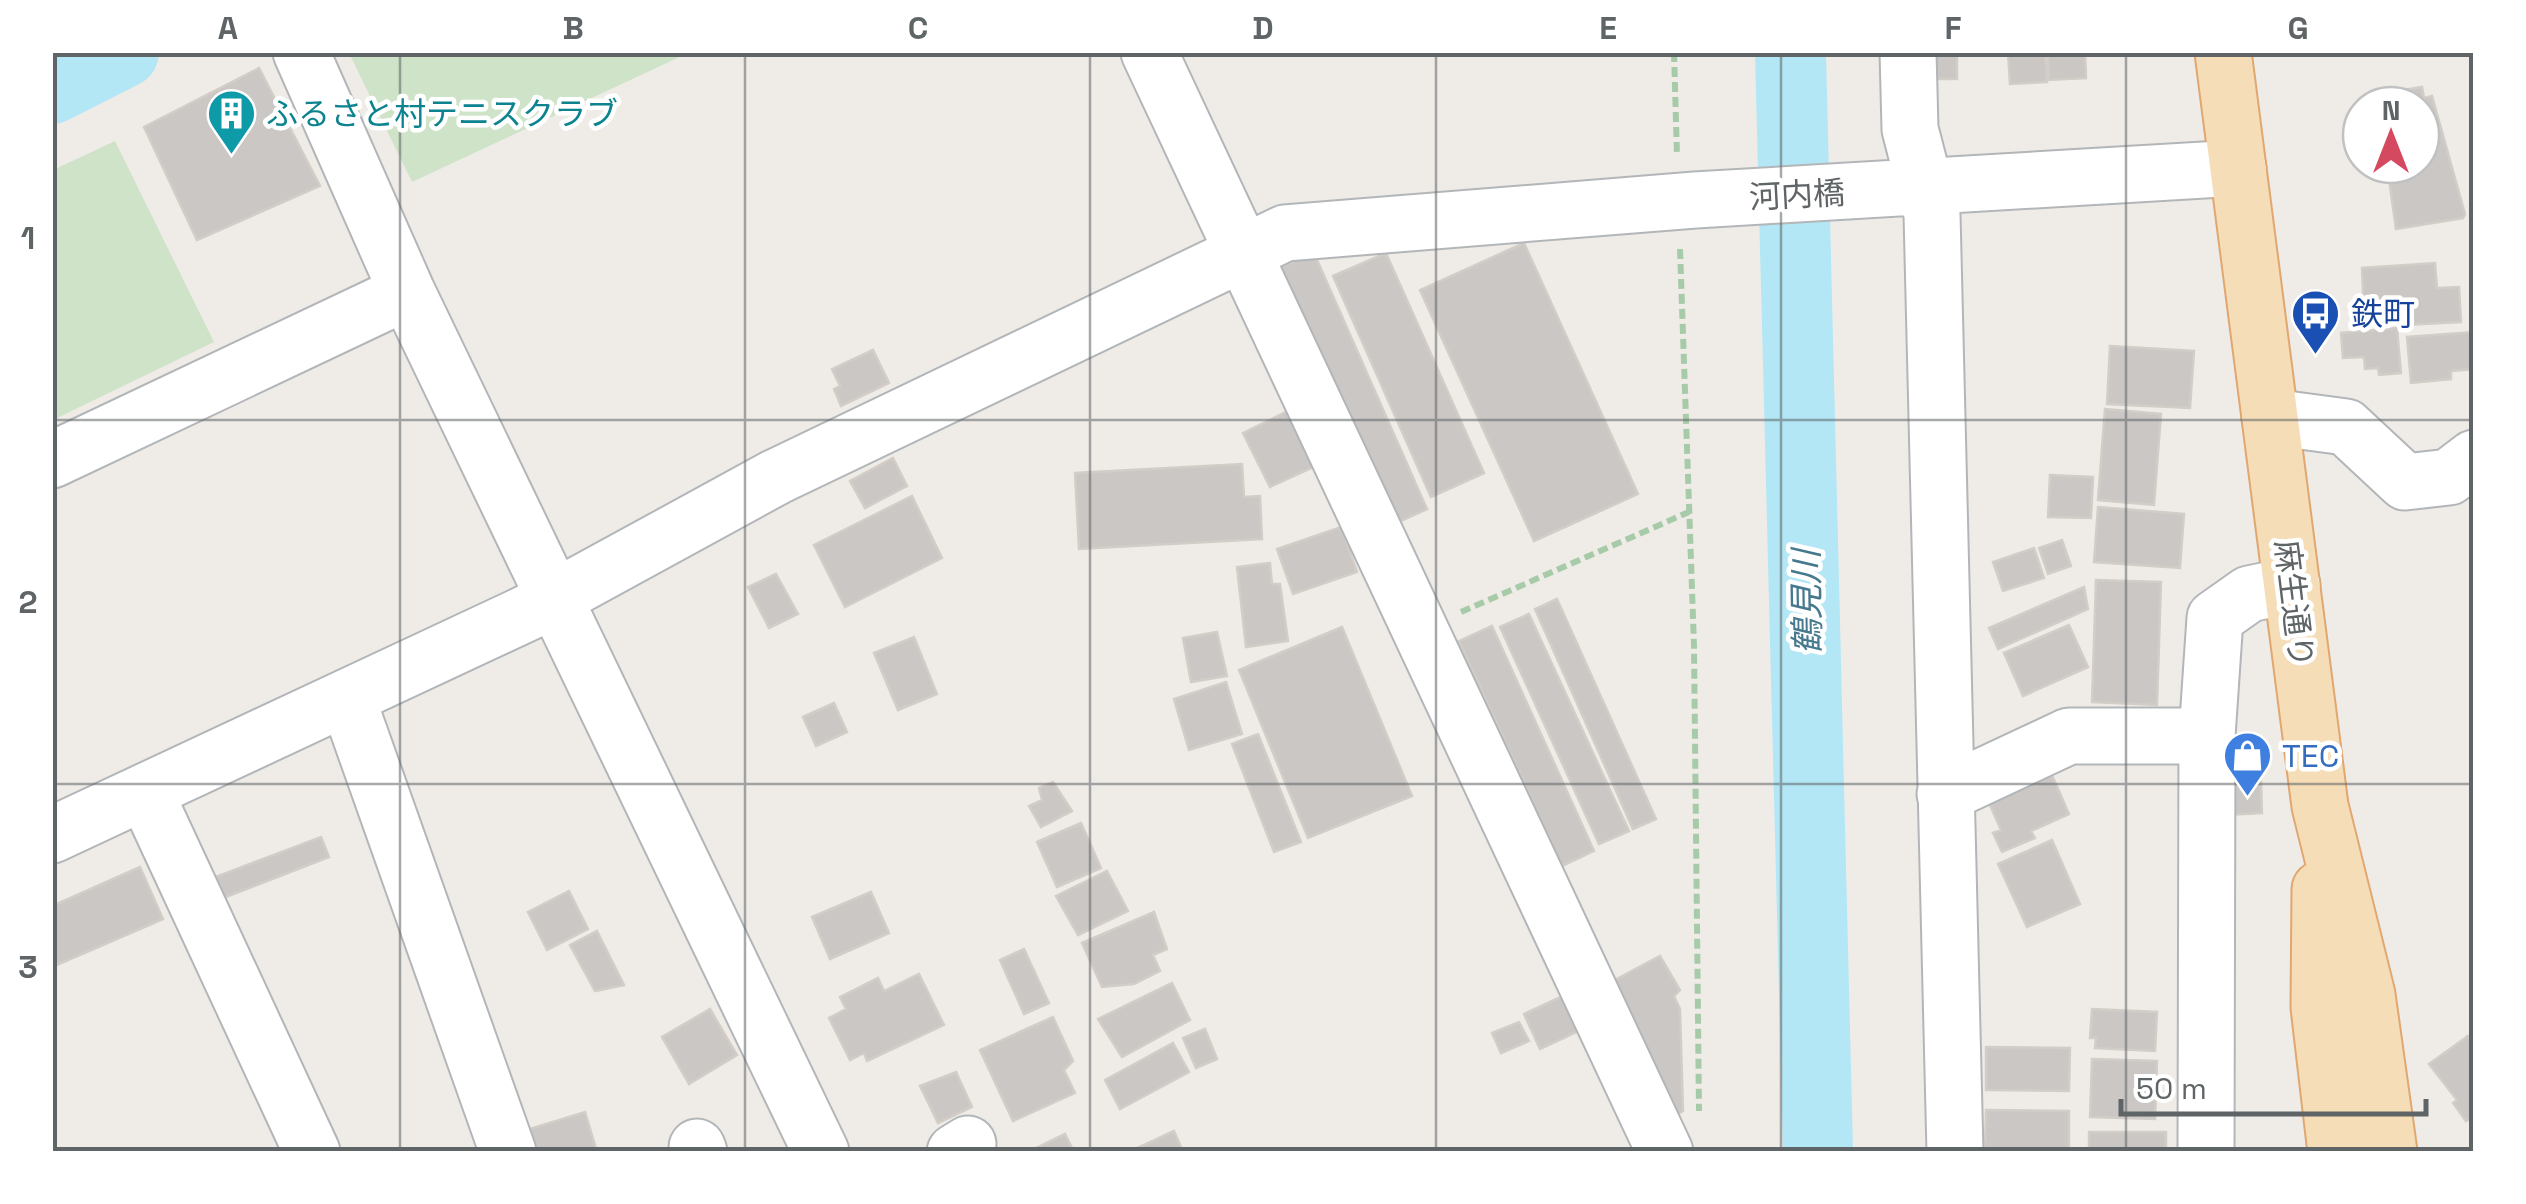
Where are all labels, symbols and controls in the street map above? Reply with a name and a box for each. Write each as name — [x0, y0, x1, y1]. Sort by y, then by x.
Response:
text: A — [218, 8, 238, 48]
text: B — [562, 8, 584, 48]
text: C — [908, 8, 928, 48]
text: D — [1252, 8, 1274, 48]
text: E — [1599, 8, 1617, 48]
text: F — [1944, 8, 1962, 48]
text: G — [2287, 8, 2309, 48]
north arrow — [2341, 85, 2441, 185]
building icon: ふるさと村テニスクラブ — [205, 88, 257, 156]
text: N — [2382, 92, 2400, 128]
place label: ふるさと村テニスクラブ — [266, 94, 618, 134]
street label: 河内橋 — [1748, 173, 1846, 217]
text: 1 — [21, 218, 35, 258]
bus stop icon: 鉄町 — [2290, 288, 2342, 356]
place label: 鉄町 — [2351, 294, 2415, 334]
street label: 麻生通り — [2266, 538, 2322, 670]
water label: 鶴見川 — [1784, 545, 1830, 655]
text: 2 — [18, 582, 38, 622]
shop icon: TEC — [2221, 730, 2273, 798]
place label: TEC — [2282, 736, 2339, 776]
text: 3 — [18, 947, 38, 987]
scale bar — [2121, 1054, 2426, 1116]
text: 50 m — [2136, 1069, 2207, 1108]

